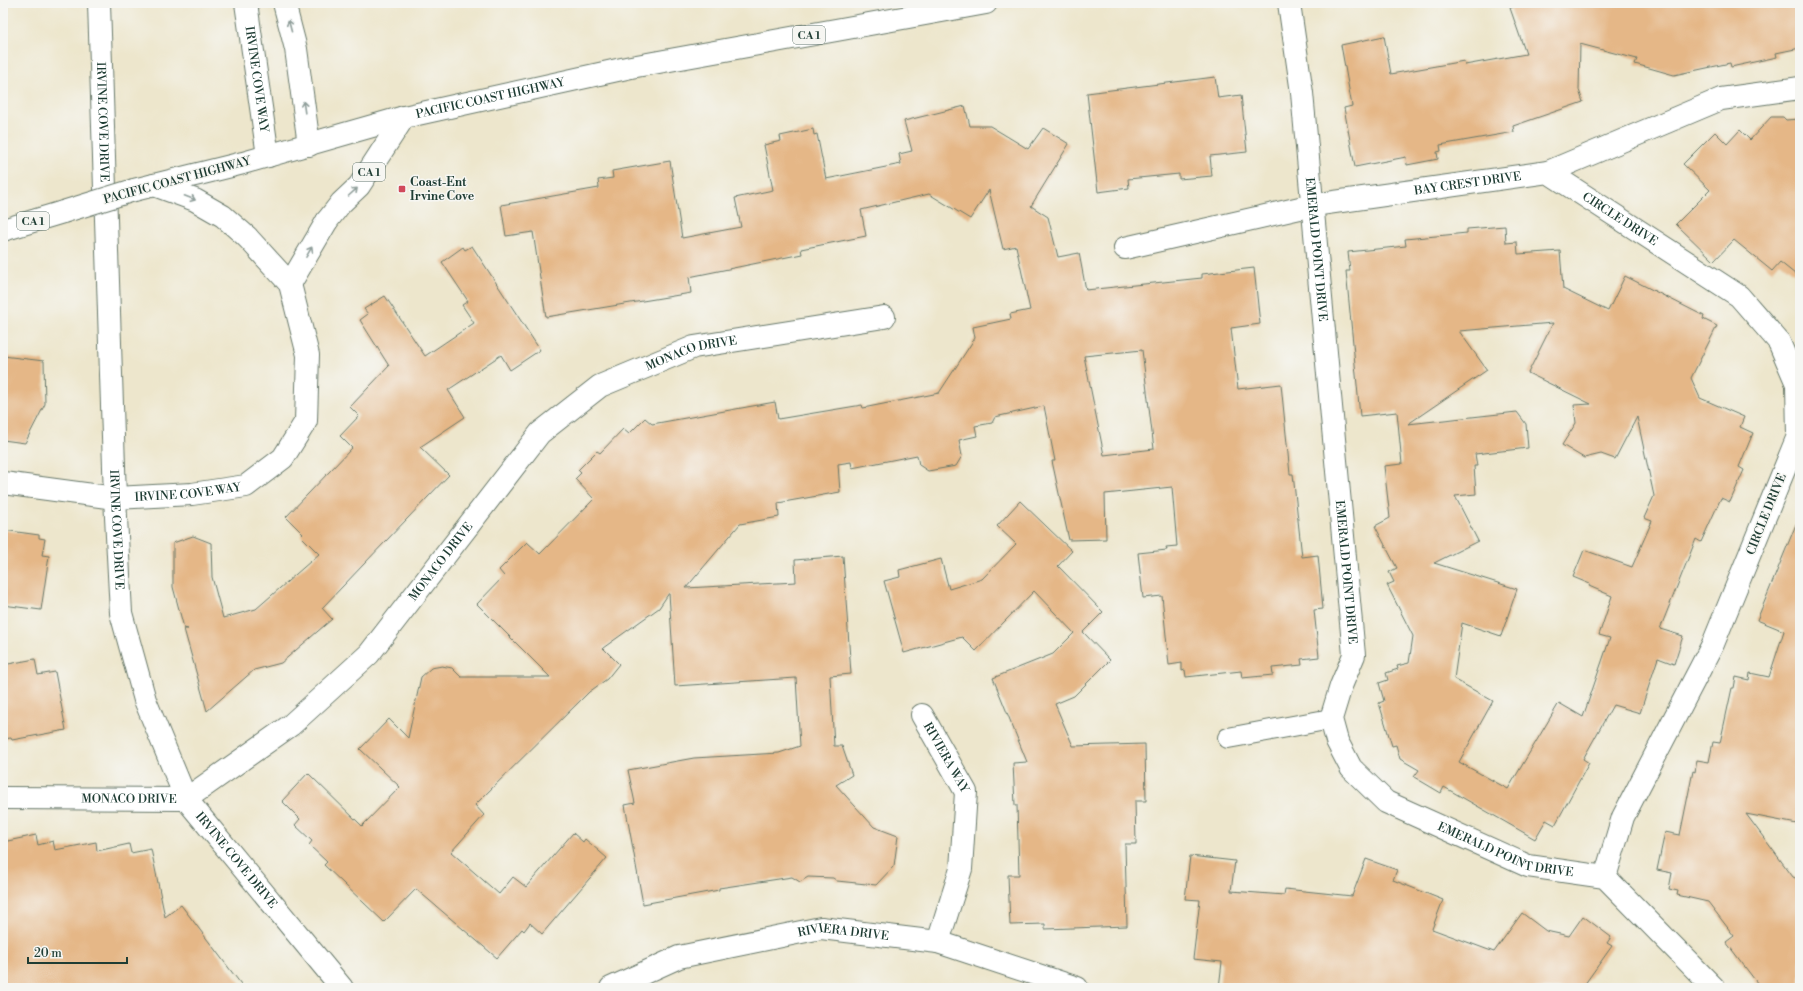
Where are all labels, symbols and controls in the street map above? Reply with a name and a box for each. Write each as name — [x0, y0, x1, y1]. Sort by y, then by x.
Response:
one-way arrow — [286, 20, 293, 33]
street label: IRVINE COVE WAY — [241, 25, 272, 134]
road number: CA 1 — [793, 26, 825, 44]
street label: IRVINE COVE DRIVE — [93, 62, 112, 182]
street label: PACIFIC COAST HIGHWAY — [415, 75, 567, 122]
one-way arrow — [300, 101, 308, 114]
street label: PACIFIC COAST HIGHWAY — [102, 153, 253, 207]
road number: CA 1 — [353, 163, 385, 181]
street label: BAY CREST DRIVE — [1412, 169, 1522, 199]
place label: Coast-Ent Irvine Cove — [410, 175, 475, 204]
street label: EMERALD POINT DRIVE — [1302, 177, 1330, 322]
marker: Coast-Ent Irvine Cove — [397, 184, 407, 194]
one-way arrow — [347, 188, 357, 197]
street label: CIRCLE DRIVE — [1579, 189, 1660, 249]
one-way arrow — [184, 195, 196, 203]
road number: CA 1 — [17, 212, 49, 230]
one-way arrow — [305, 246, 313, 258]
street label: MONACO DRIVE — [643, 333, 738, 374]
street label: IRVINE COVE DRIVE — [106, 469, 127, 590]
street label: CIRCLE DRIVE — [1743, 471, 1790, 557]
street label: IRVINE COVE WAY — [134, 480, 243, 505]
street label: EMERALD POINT DRIVE — [1332, 499, 1360, 645]
street label: MONACO DRIVE — [406, 519, 476, 604]
street label: RIVIERA WAY — [920, 720, 972, 797]
street label: MONACO DRIVE — [81, 791, 177, 807]
street label: IRVINE COVE DRIVE — [192, 809, 280, 912]
street label: EMERALD POINT DRIVE — [1435, 819, 1575, 880]
street label: RIVIERA DRIVE — [796, 921, 890, 944]
scale bar — [28, 939, 127, 965]
text: 20 m — [34, 946, 62, 961]

